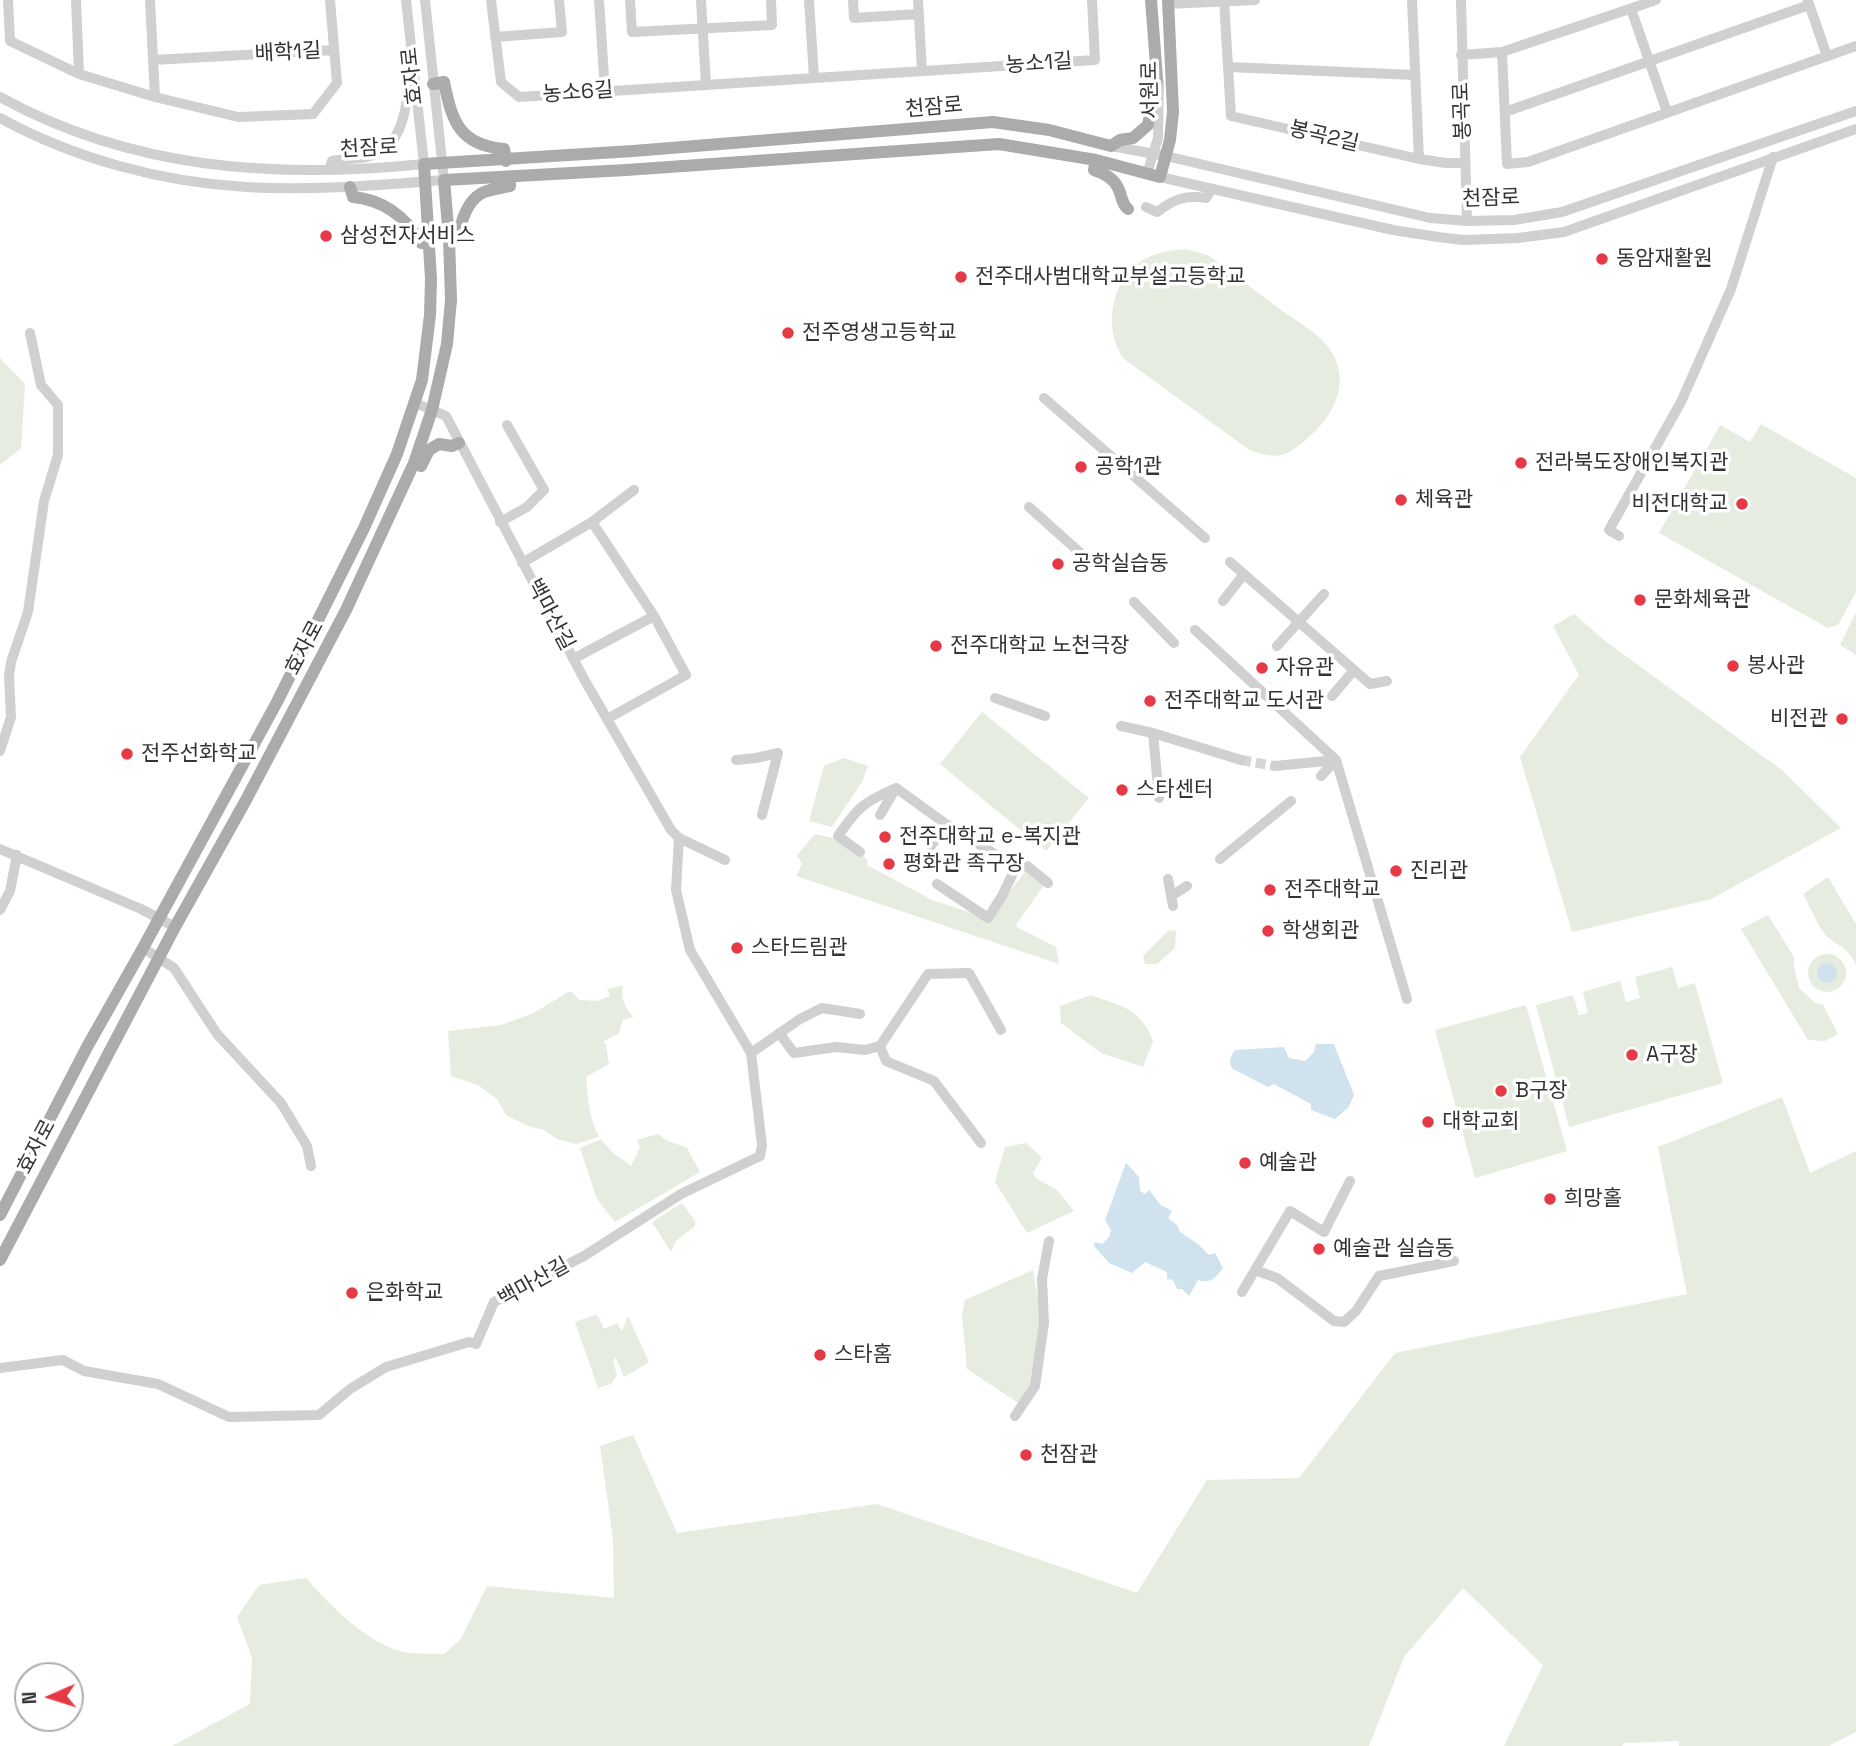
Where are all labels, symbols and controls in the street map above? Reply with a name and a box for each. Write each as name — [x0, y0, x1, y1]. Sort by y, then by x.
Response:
street label: 배학1길 — [254, 39, 322, 67]
street label: 효자로 — [397, 46, 429, 106]
street label: 농소1길 — [1005, 49, 1073, 79]
street label: 서원로 — [1138, 61, 1164, 119]
street label: 농소6길 — [542, 78, 614, 108]
street label: 봉곡로 — [1449, 82, 1477, 140]
street label: 천잠로 — [904, 93, 964, 123]
street label: 봉곡2길 — [1287, 117, 1361, 157]
street label: 천잠로 — [339, 135, 399, 163]
street label: 천잠로 — [1462, 185, 1520, 213]
place label: 삼성전자서비스 — [340, 223, 475, 249]
marker: 삼성전자서비스 — [318, 228, 334, 244]
place label: 동암재활원 — [1616, 246, 1713, 272]
marker: 동암재활원 — [1594, 251, 1610, 267]
place label: 전주대사범대학교부설고등학교 — [975, 264, 1245, 290]
marker: 전주대사범대학교부설고등학교 — [953, 269, 969, 285]
place label: 전주영생고등학교 — [802, 320, 957, 346]
marker: 전주영생고등학교 — [780, 325, 796, 341]
place label: 전라북도장애인복지관 — [1535, 450, 1728, 476]
place label: 공학1관 — [1095, 454, 1162, 480]
marker: 전라북도장애인복지관 — [1513, 455, 1529, 471]
marker: 공학1관 — [1073, 459, 1089, 475]
place label: 체육관 — [1415, 487, 1473, 513]
place label: 비전대학교 — [1631, 491, 1728, 517]
marker: 체육관 — [1393, 492, 1409, 508]
marker: 비전대학교 — [1734, 496, 1750, 512]
place label: 공학실습동 — [1072, 551, 1169, 577]
marker: 공학실습동 — [1050, 556, 1066, 572]
street label: 백마산길 — [521, 575, 579, 655]
place label: 문화체육관 — [1654, 587, 1751, 613]
marker: 문화체육관 — [1632, 592, 1648, 608]
street label: 효자로 — [280, 616, 330, 680]
place label: 전주대학교 노천극장 — [950, 633, 1129, 659]
marker: 전주대학교 노천극장 — [928, 638, 944, 654]
place label: 봉사관 — [1747, 653, 1805, 679]
place label: 자유관 — [1276, 655, 1334, 681]
marker: 봉사관 — [1725, 658, 1741, 674]
marker: 자유관 — [1254, 660, 1270, 676]
place label: 전주대학교 도서관 — [1164, 688, 1324, 714]
marker: 전주대학교 도서관 — [1142, 693, 1158, 709]
place label: 비전관 — [1770, 706, 1828, 732]
marker: 비전관 — [1834, 711, 1850, 727]
place label: 전주선화학교 — [141, 741, 257, 767]
marker: 전주선화학교 — [119, 746, 135, 762]
place label: 스타센터 — [1136, 777, 1213, 803]
marker: 스타센터 — [1114, 782, 1130, 798]
place label: 전주대학교 e-복지관 — [899, 824, 1081, 850]
marker: 전주대학교 e-복지관 — [877, 829, 893, 845]
place label: 평화관 족구장 — [903, 851, 1024, 877]
marker: 평화관 족구장 — [881, 856, 897, 872]
place label: 진리관 — [1410, 858, 1468, 884]
marker: 진리관 — [1388, 863, 1404, 879]
place label: 전주대학교 — [1284, 877, 1381, 903]
marker: 전주대학교 — [1262, 882, 1278, 898]
place label: 학생회관 — [1282, 918, 1359, 944]
marker: 학생회관 — [1260, 923, 1276, 939]
place label: 스타드림관 — [751, 935, 848, 961]
marker: 스타드림관 — [729, 940, 745, 956]
place label: A구장 — [1646, 1042, 1698, 1068]
marker: A구장 — [1624, 1047, 1640, 1063]
place label: B구장 — [1515, 1078, 1568, 1104]
marker: B구장 — [1493, 1083, 1509, 1099]
place label: 대학교회 — [1442, 1109, 1519, 1135]
marker: 대학교회 — [1420, 1114, 1436, 1130]
street label: 효자로 — [12, 1115, 62, 1179]
place label: 예술관 — [1259, 1150, 1317, 1176]
marker: 예술관 — [1237, 1155, 1253, 1171]
place label: 희망홀 — [1564, 1186, 1622, 1212]
marker: 희망홀 — [1542, 1191, 1558, 1207]
place label: 예술관 실습동 — [1333, 1236, 1454, 1262]
marker: 예술관 실습동 — [1311, 1241, 1327, 1257]
street label: 백마산길 — [494, 1253, 574, 1313]
place label: 은화학교 — [366, 1280, 443, 1306]
marker: 은화학교 — [344, 1285, 360, 1301]
place label: 스타홈 — [834, 1342, 892, 1368]
marker: 스타홈 — [812, 1347, 828, 1363]
place label: 천잠관 — [1040, 1442, 1098, 1468]
marker: 천잠관 — [1018, 1447, 1034, 1463]
north arrow — [14, 1662, 84, 1732]
text: N — [17, 1691, 42, 1705]

